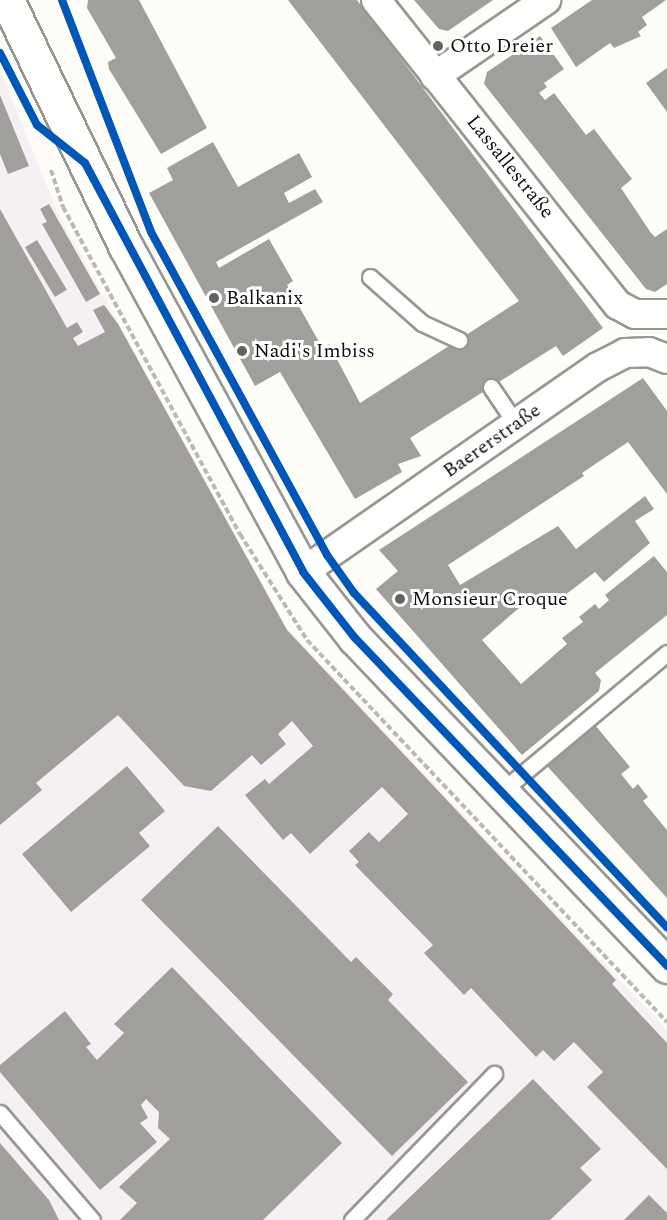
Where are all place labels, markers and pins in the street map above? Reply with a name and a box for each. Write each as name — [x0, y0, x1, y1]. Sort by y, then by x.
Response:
place label: Otto Dreier — [450, 34, 553, 58]
marker: Otto Dreier — [431, 39, 445, 53]
place label: Balkanix — [226, 286, 303, 310]
marker: Balkanix — [207, 291, 221, 305]
place label: Nadi's Imbiss — [254, 339, 375, 363]
marker: Nadi's Imbiss — [235, 344, 249, 358]
place label: Monsieur Croque — [412, 587, 568, 611]
marker: Monsieur Croque — [393, 592, 407, 606]

